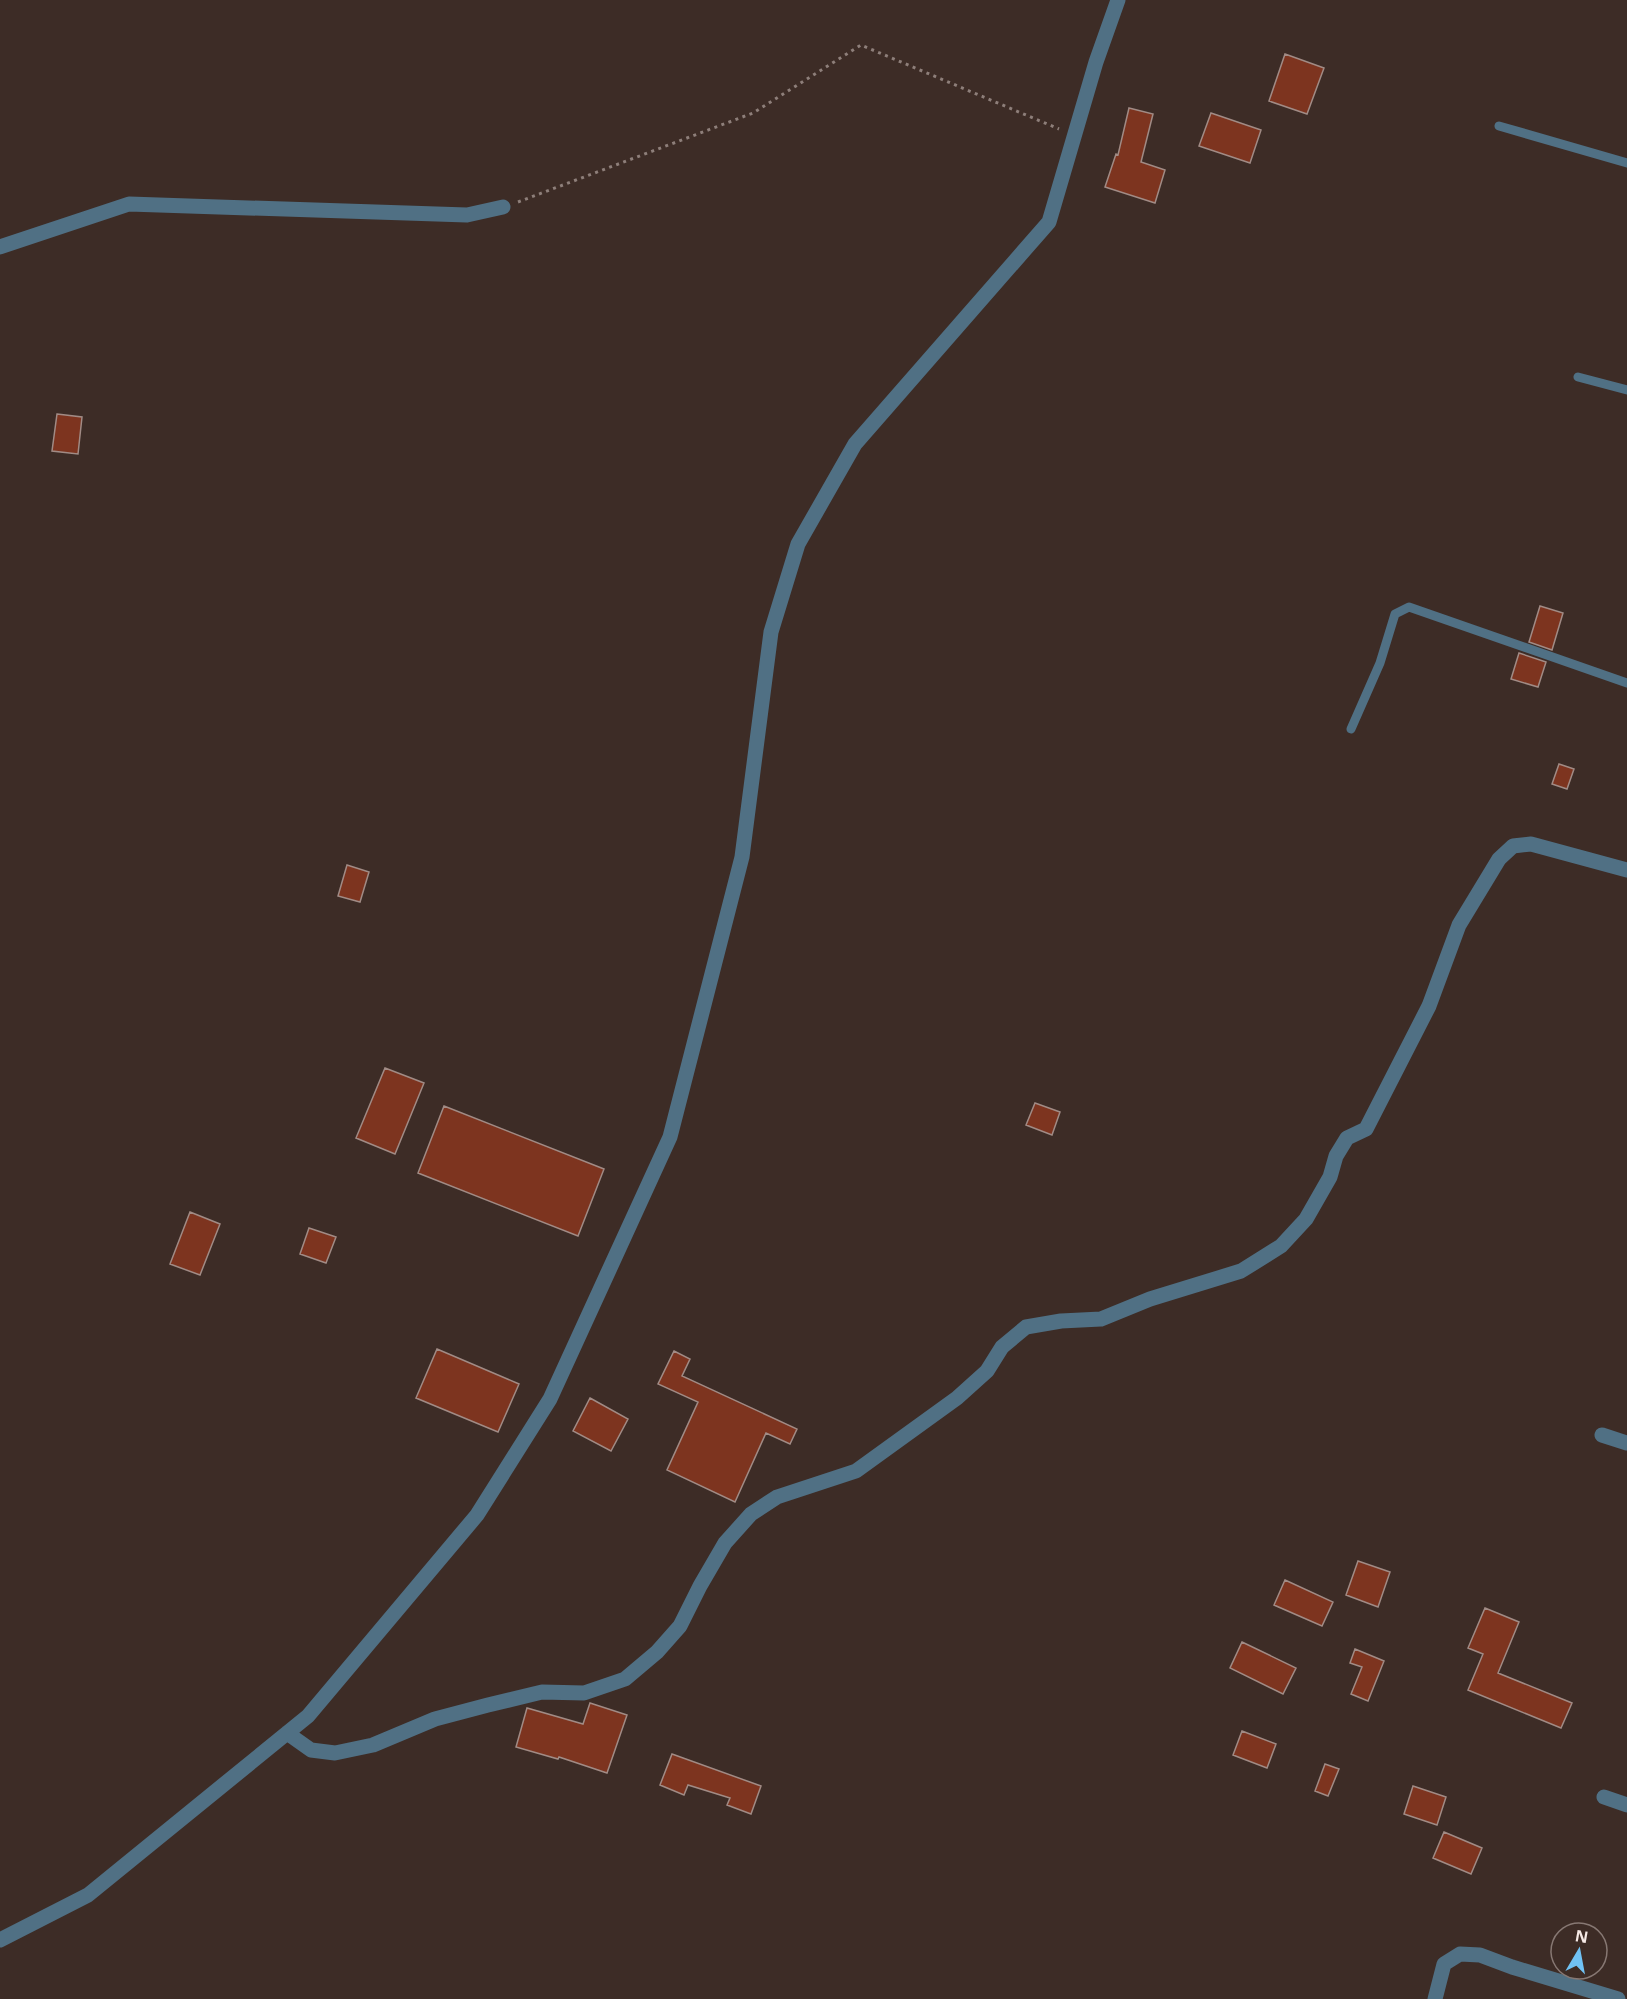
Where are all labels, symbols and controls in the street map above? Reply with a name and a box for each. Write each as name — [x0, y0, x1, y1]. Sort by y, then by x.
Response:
north arrow — [1549, 1921, 1609, 1981]
text: N — [1573, 1924, 1590, 1948]

